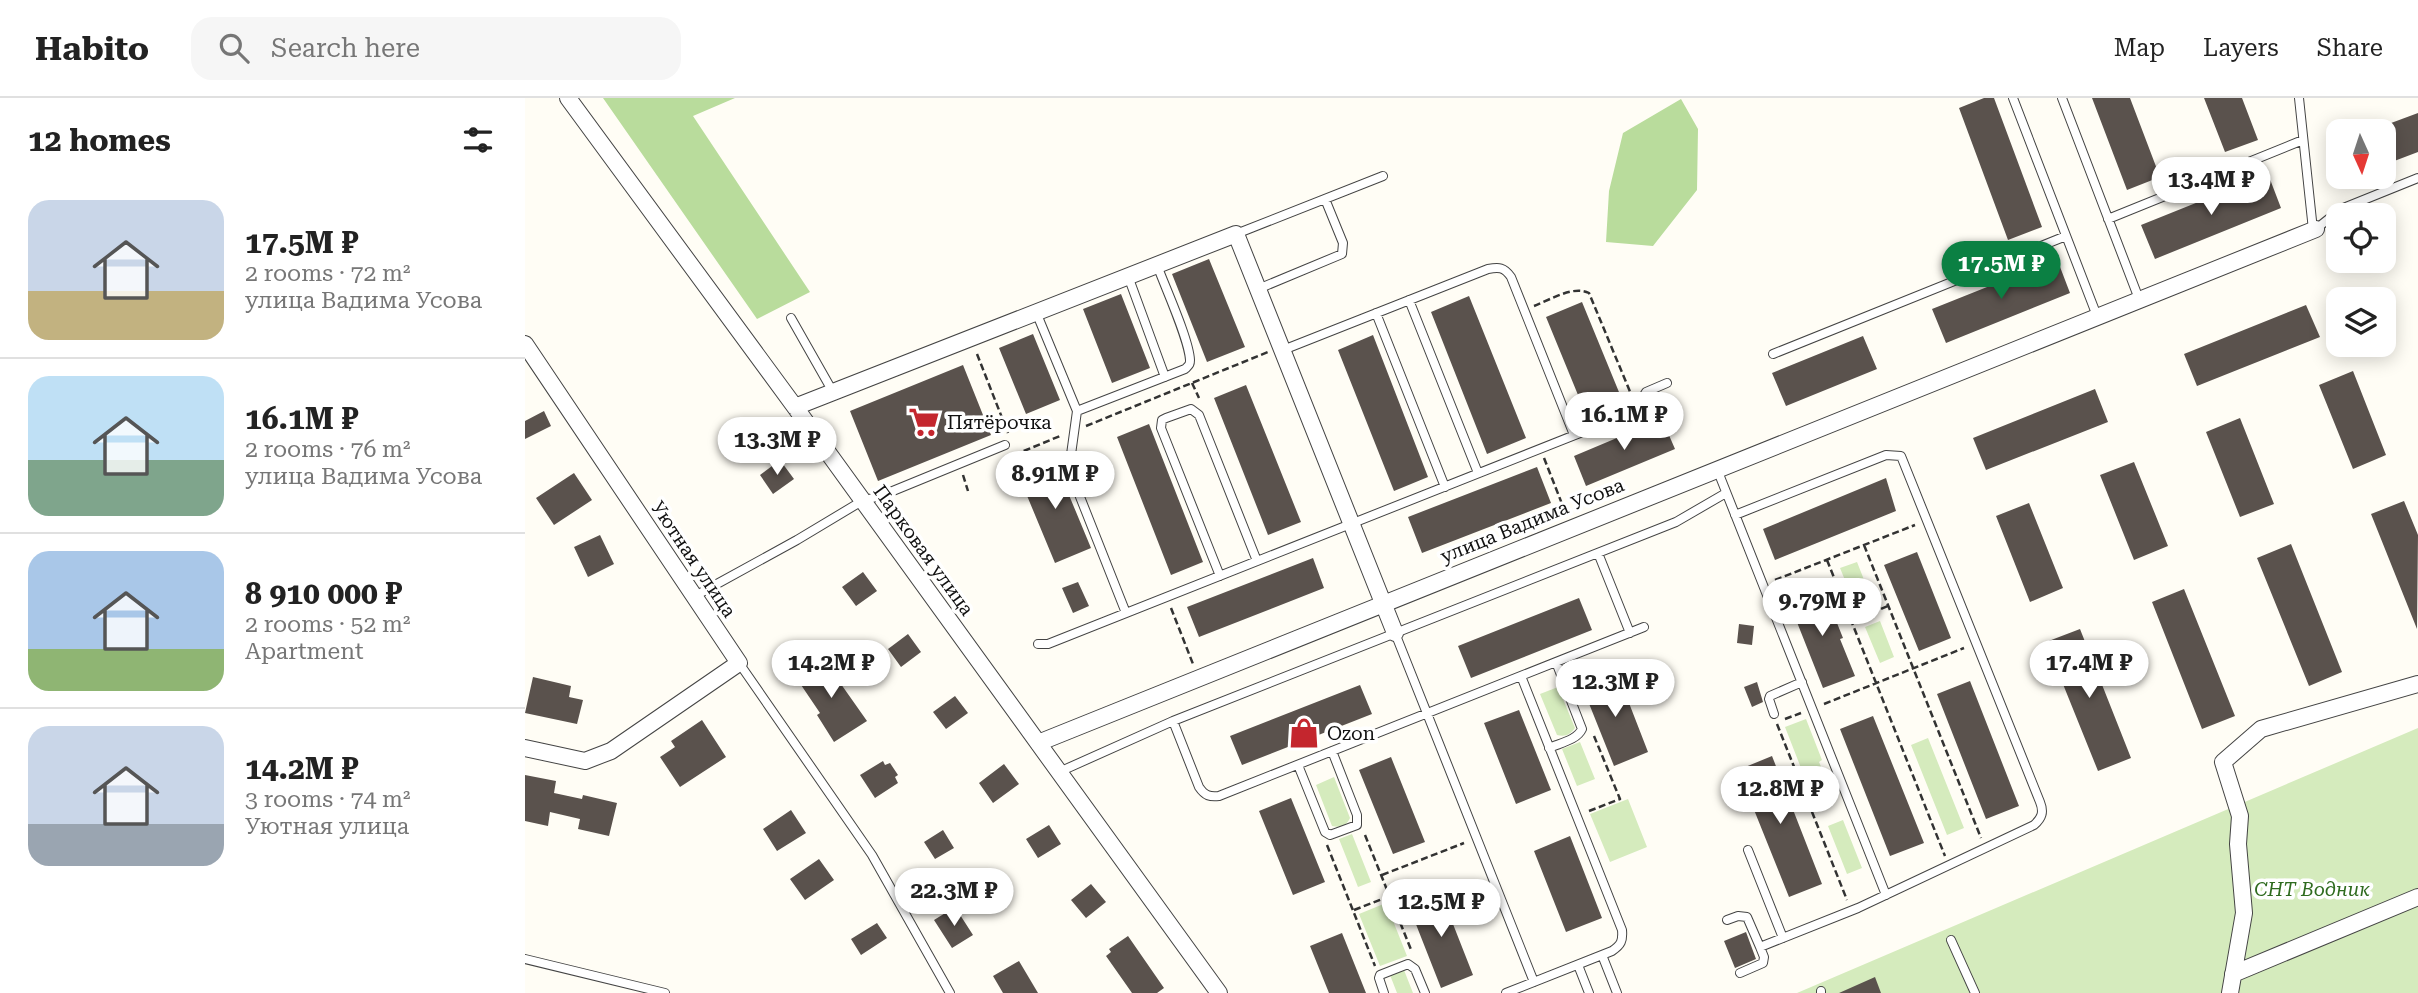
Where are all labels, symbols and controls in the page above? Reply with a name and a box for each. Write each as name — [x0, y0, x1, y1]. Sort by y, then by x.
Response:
search box — [191, 17, 681, 80]
text: Habito — [35, 29, 149, 68]
icon: search — [215, 29, 253, 67]
text: Search here — [271, 33, 420, 63]
text: Map — [2114, 34, 2165, 62]
text: Layers — [2203, 34, 2279, 62]
text: Share — [2317, 34, 2383, 62]
north arrow — [2326, 119, 2396, 189]
map controls — [2326, 119, 2396, 357]
icon: filters — [459, 121, 497, 159]
text: 12 homes — [28, 123, 171, 158]
pin: 13.4M ₽ — [2146, 158, 2276, 217]
text: 13.4M ₽ — [2168, 166, 2254, 193]
button: locate — [2326, 203, 2396, 273]
text: 17.5M ₽ — [245, 225, 358, 260]
icon: home — [84, 228, 168, 312]
pin: 17.5M ₽ — [1936, 242, 2066, 301]
text: 17.5M ₽ — [1958, 250, 2044, 277]
text: 2 rooms · 72 m² — [245, 260, 411, 287]
text: улица Вадима Усова — [245, 287, 482, 314]
button: layers — [2326, 287, 2396, 357]
pin: 16.1M ₽ — [1559, 392, 1689, 452]
text: 16.1M ₽ — [245, 401, 358, 436]
text: 16.1M ₽ — [1581, 401, 1667, 428]
icon: home — [84, 404, 168, 488]
supermarket icon: Пятёрочка — [907, 405, 941, 439]
place label: Пятёрочка — [947, 411, 1052, 434]
pin: 13.3M ₽ — [712, 418, 842, 477]
text: 13.3M ₽ — [734, 426, 820, 453]
text: 2 rooms · 76 m² — [245, 436, 411, 463]
pin: 8.91M ₽ — [990, 452, 1120, 511]
text: 8.91M ₽ — [1012, 460, 1098, 487]
text: улица Вадима Усова — [245, 463, 482, 490]
street label: улица Вадима Усова — [1437, 473, 1628, 568]
street label: Парковая улица — [868, 480, 979, 621]
street label: Уютная улица — [646, 497, 741, 622]
text: 8 910 000 ₽ — [245, 576, 402, 611]
pin: 9.79M ₽ — [1757, 578, 1887, 638]
icon: home — [84, 579, 168, 663]
text: 9.79M ₽ — [1779, 587, 1865, 614]
text: 2 rooms · 52 m² — [245, 611, 411, 638]
text: Apartment — [245, 638, 364, 665]
pin: 14.2M ₽ — [766, 640, 896, 700]
pin: 17.4M ₽ — [2024, 640, 2154, 700]
text: 14.2M ₽ — [788, 649, 874, 676]
text: 17.4M ₽ — [2046, 649, 2132, 676]
pin: 12.3M ₽ — [1550, 660, 1680, 719]
text: 12.3M ₽ — [1572, 668, 1658, 695]
shop icon: Ozon — [1287, 716, 1321, 750]
place label: Ozon — [1327, 722, 1375, 745]
text: 14.2M ₽ — [245, 751, 358, 786]
icon: home — [84, 754, 168, 838]
pin: 12.8M ₽ — [1715, 766, 1845, 826]
text: 12.8M ₽ — [1737, 775, 1823, 802]
text: 3 rooms · 74 m² — [245, 786, 411, 813]
text: Уютная улица — [245, 813, 409, 840]
pin: 22.3M ₽ — [889, 868, 1019, 928]
text: 22.3M ₽ — [911, 877, 997, 904]
park label: СНТ Водник — [2254, 878, 2370, 901]
pin: 12.5M ₽ — [1376, 880, 1506, 939]
text: 12.5M ₽ — [1398, 888, 1484, 915]

